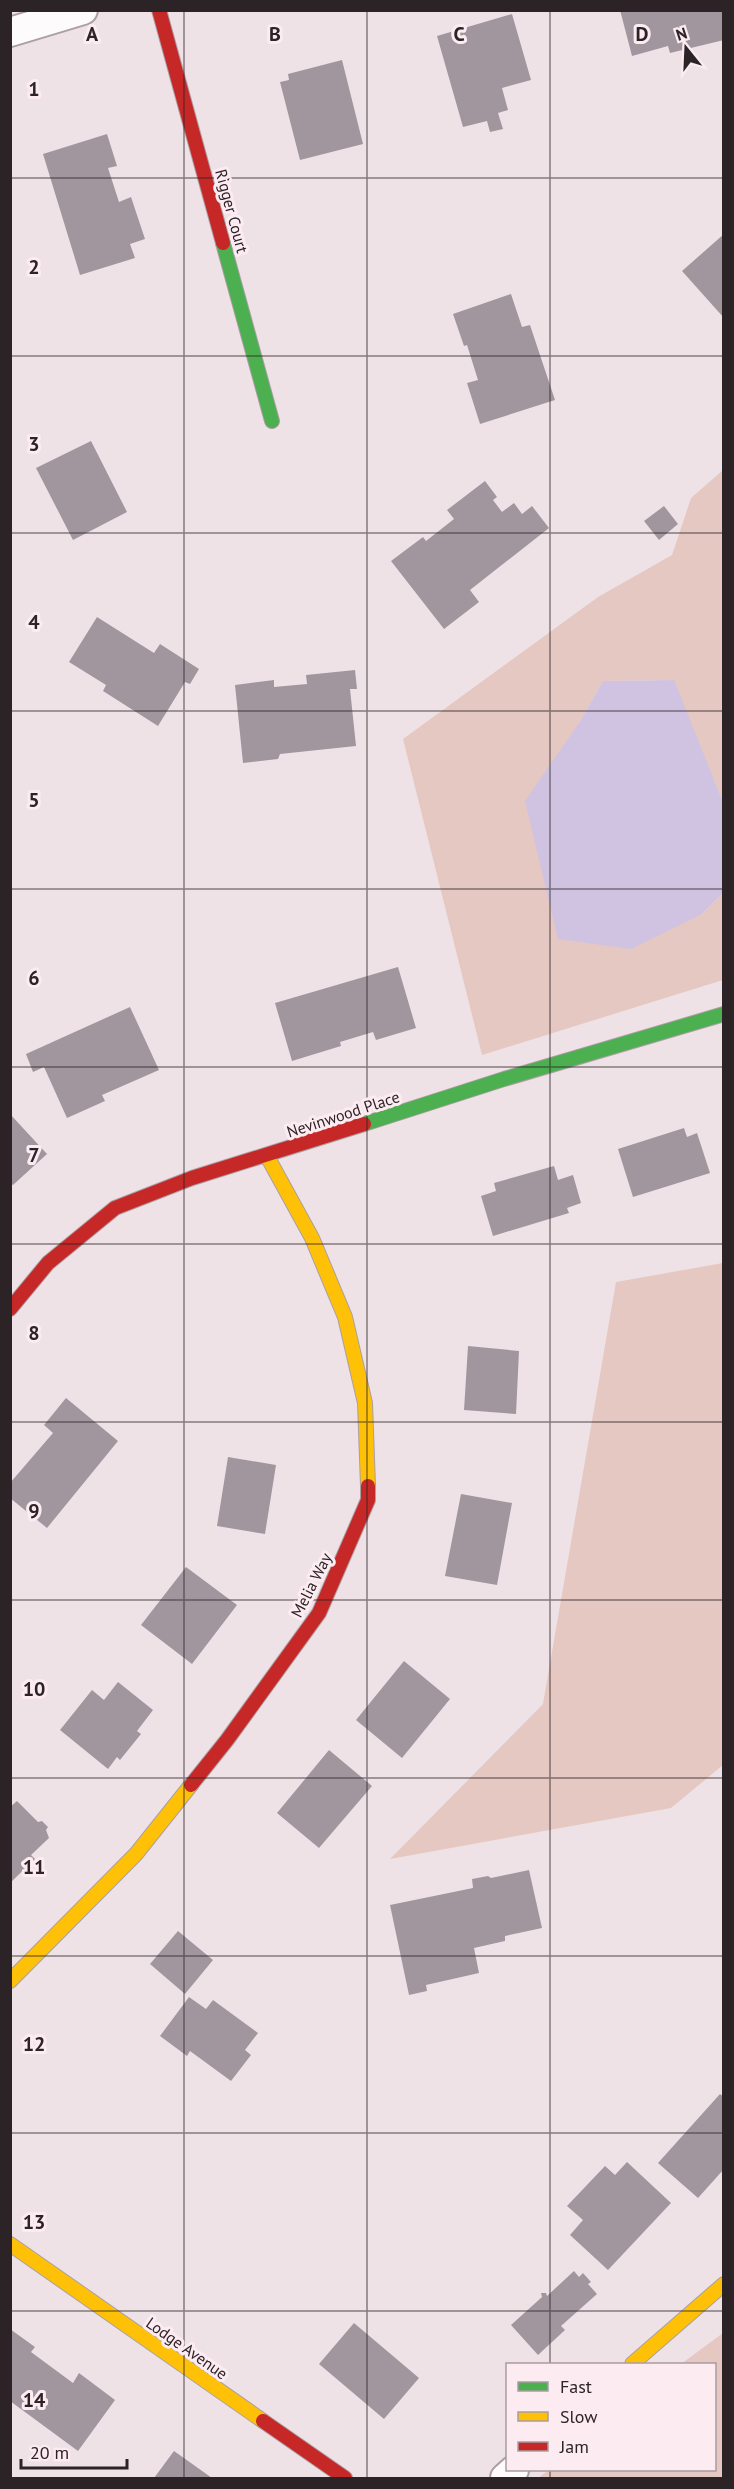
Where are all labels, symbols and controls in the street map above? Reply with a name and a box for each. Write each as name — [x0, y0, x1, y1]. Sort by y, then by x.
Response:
north arrow — [656, 18, 716, 78]
text: A — [86, 21, 99, 47]
text: B — [269, 21, 281, 47]
text: C — [453, 21, 465, 47]
text: D — [636, 21, 649, 47]
text: N — [673, 23, 689, 45]
text: 1 — [28, 76, 40, 102]
street label: Rigger Court — [211, 167, 253, 256]
text: 2 — [28, 254, 40, 280]
text: 3 — [28, 431, 40, 457]
text: 4 — [28, 609, 40, 635]
text: 5 — [28, 787, 40, 813]
text: 6 — [28, 965, 40, 991]
street label: Nevinwood Place — [284, 1086, 402, 1142]
text: 7 — [28, 1142, 40, 1168]
text: 8 — [28, 1320, 40, 1346]
text: 9 — [28, 1498, 40, 1524]
street label: Melia Way — [286, 1549, 336, 1621]
text: 10 — [23, 1676, 45, 1702]
text: 11 — [23, 1854, 45, 1880]
text: 12 — [23, 2031, 45, 2057]
text: 13 — [23, 2209, 45, 2235]
street label: Lodge Avenue — [142, 2313, 232, 2383]
legend — [506, 2363, 716, 2471]
text: Fast — [560, 2375, 592, 2398]
text: 14 — [23, 2387, 46, 2413]
text: Slow — [560, 2405, 598, 2428]
scale bar — [21, 2432, 128, 2470]
text: Jam — [559, 2435, 589, 2458]
text: 20 m — [30, 2441, 69, 2464]

